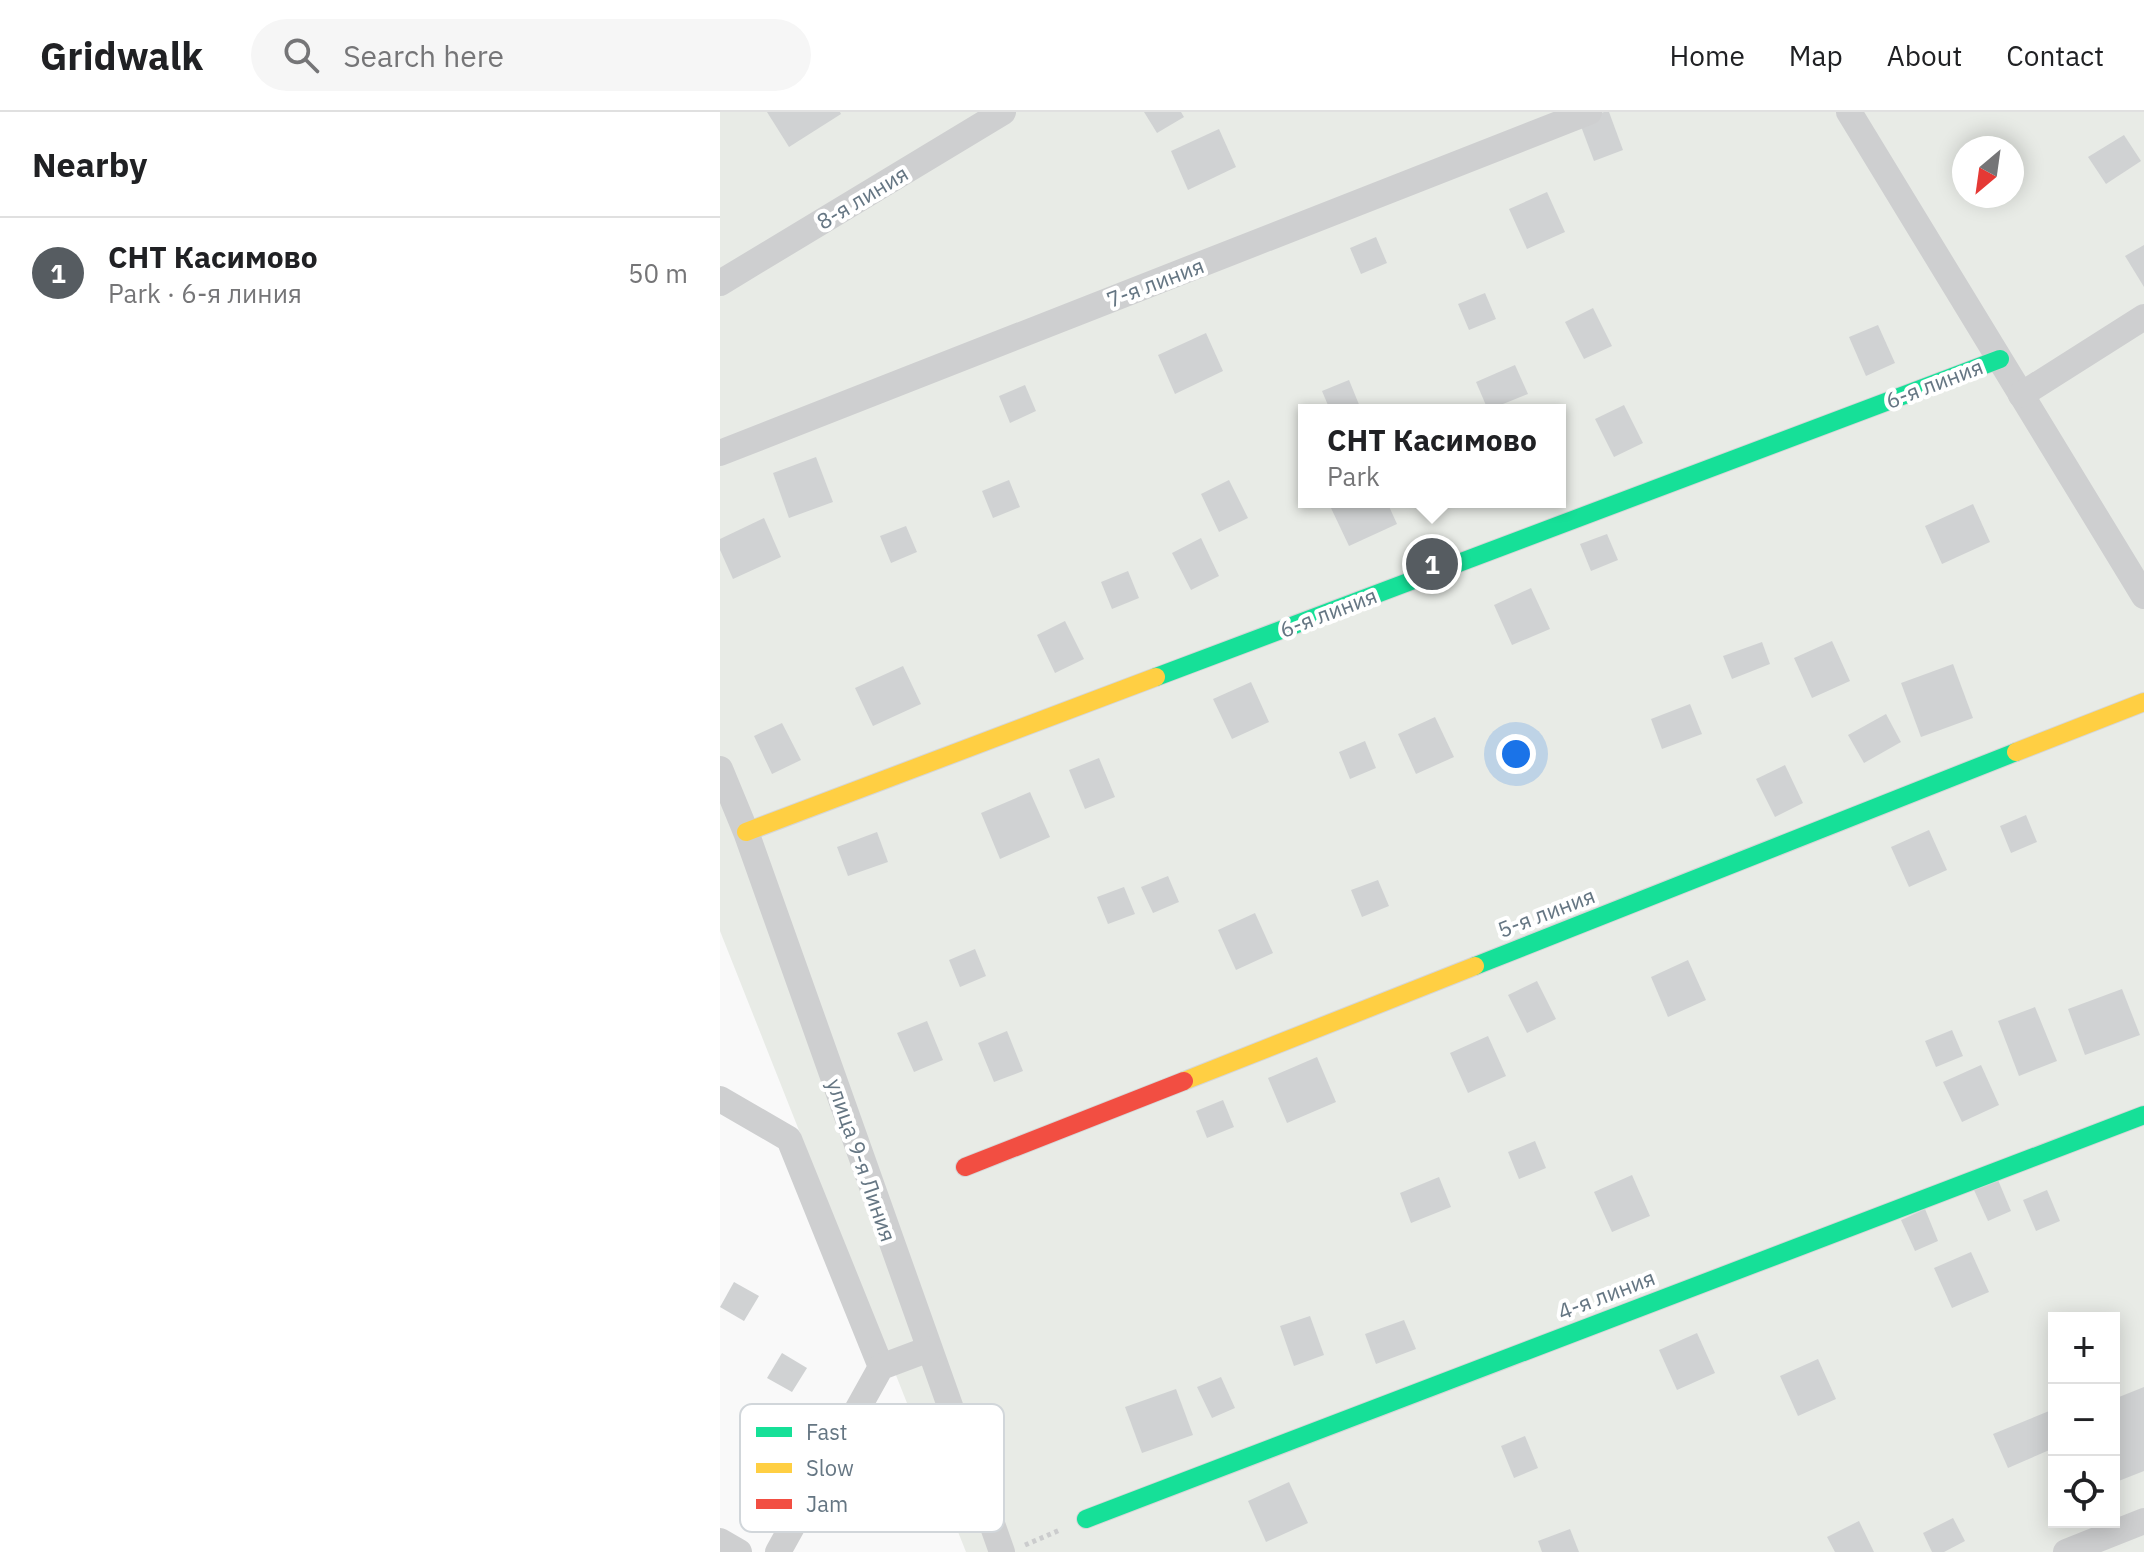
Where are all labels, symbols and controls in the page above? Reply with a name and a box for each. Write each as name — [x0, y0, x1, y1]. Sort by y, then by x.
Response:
search box — [251, 19, 811, 91]
text: Gridwalk — [40, 31, 203, 80]
icon: search — [279, 33, 323, 77]
text: Search here — [343, 36, 504, 75]
text: Home — [1669, 37, 1745, 74]
text: Map — [1789, 37, 1843, 74]
text: About — [1887, 37, 1962, 74]
text: Contact — [2006, 37, 2104, 74]
north arrow — [1952, 136, 2024, 208]
text: Nearby — [32, 142, 147, 186]
street label: 8-я линия — [811, 158, 913, 236]
text: СНТ Касимово — [108, 237, 318, 276]
street label: 7-я линия — [1102, 250, 1208, 314]
text: 1 — [50, 256, 66, 290]
text: 50 m — [628, 256, 688, 290]
text: Park · 6-я линия — [108, 276, 302, 310]
street label: 6-я линия — [1881, 351, 1987, 415]
popup — [1298, 404, 1566, 508]
text: СНТ Касимово — [1327, 420, 1537, 459]
text: Park — [1327, 459, 1380, 493]
pin: 1 — [1406, 534, 1458, 594]
street label: 6-я линия — [1275, 580, 1381, 644]
your location — [1496, 734, 1536, 774]
street label: 5-я линия — [1493, 880, 1599, 944]
street label: улица 9-я Линия — [821, 1075, 903, 1245]
street label: 4-я линия — [1553, 1262, 1659, 1326]
map controls — [2048, 1312, 2120, 1528]
button: + — [2048, 1312, 2120, 1384]
button: − — [2048, 1384, 2120, 1456]
legend — [740, 1404, 1004, 1532]
text: Fast — [806, 1417, 847, 1446]
text: Slow — [806, 1453, 854, 1482]
button: locate — [2048, 1456, 2120, 1528]
text: Jam — [806, 1489, 848, 1518]

